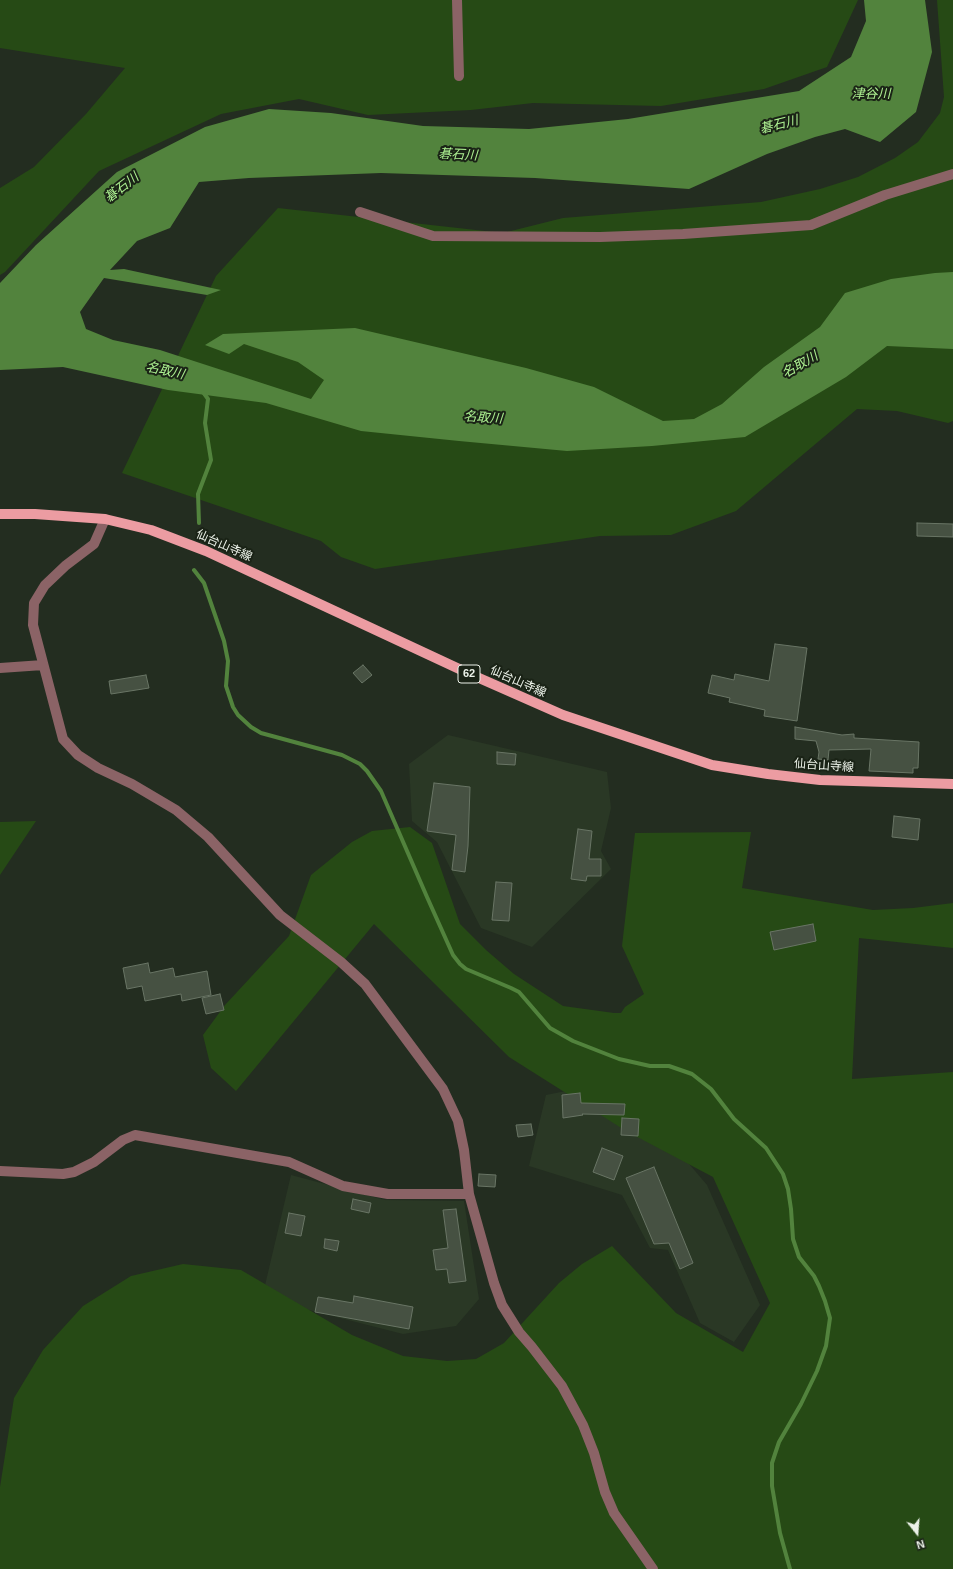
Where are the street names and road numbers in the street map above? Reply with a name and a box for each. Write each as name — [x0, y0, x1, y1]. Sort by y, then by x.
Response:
street label: 仙台山寺線 — [194, 527, 254, 565]
street label: 仙台山寺線 — [488, 663, 548, 701]
road number: 62 — [458, 665, 480, 683]
street label: 仙台山寺線 — [794, 757, 854, 775]

